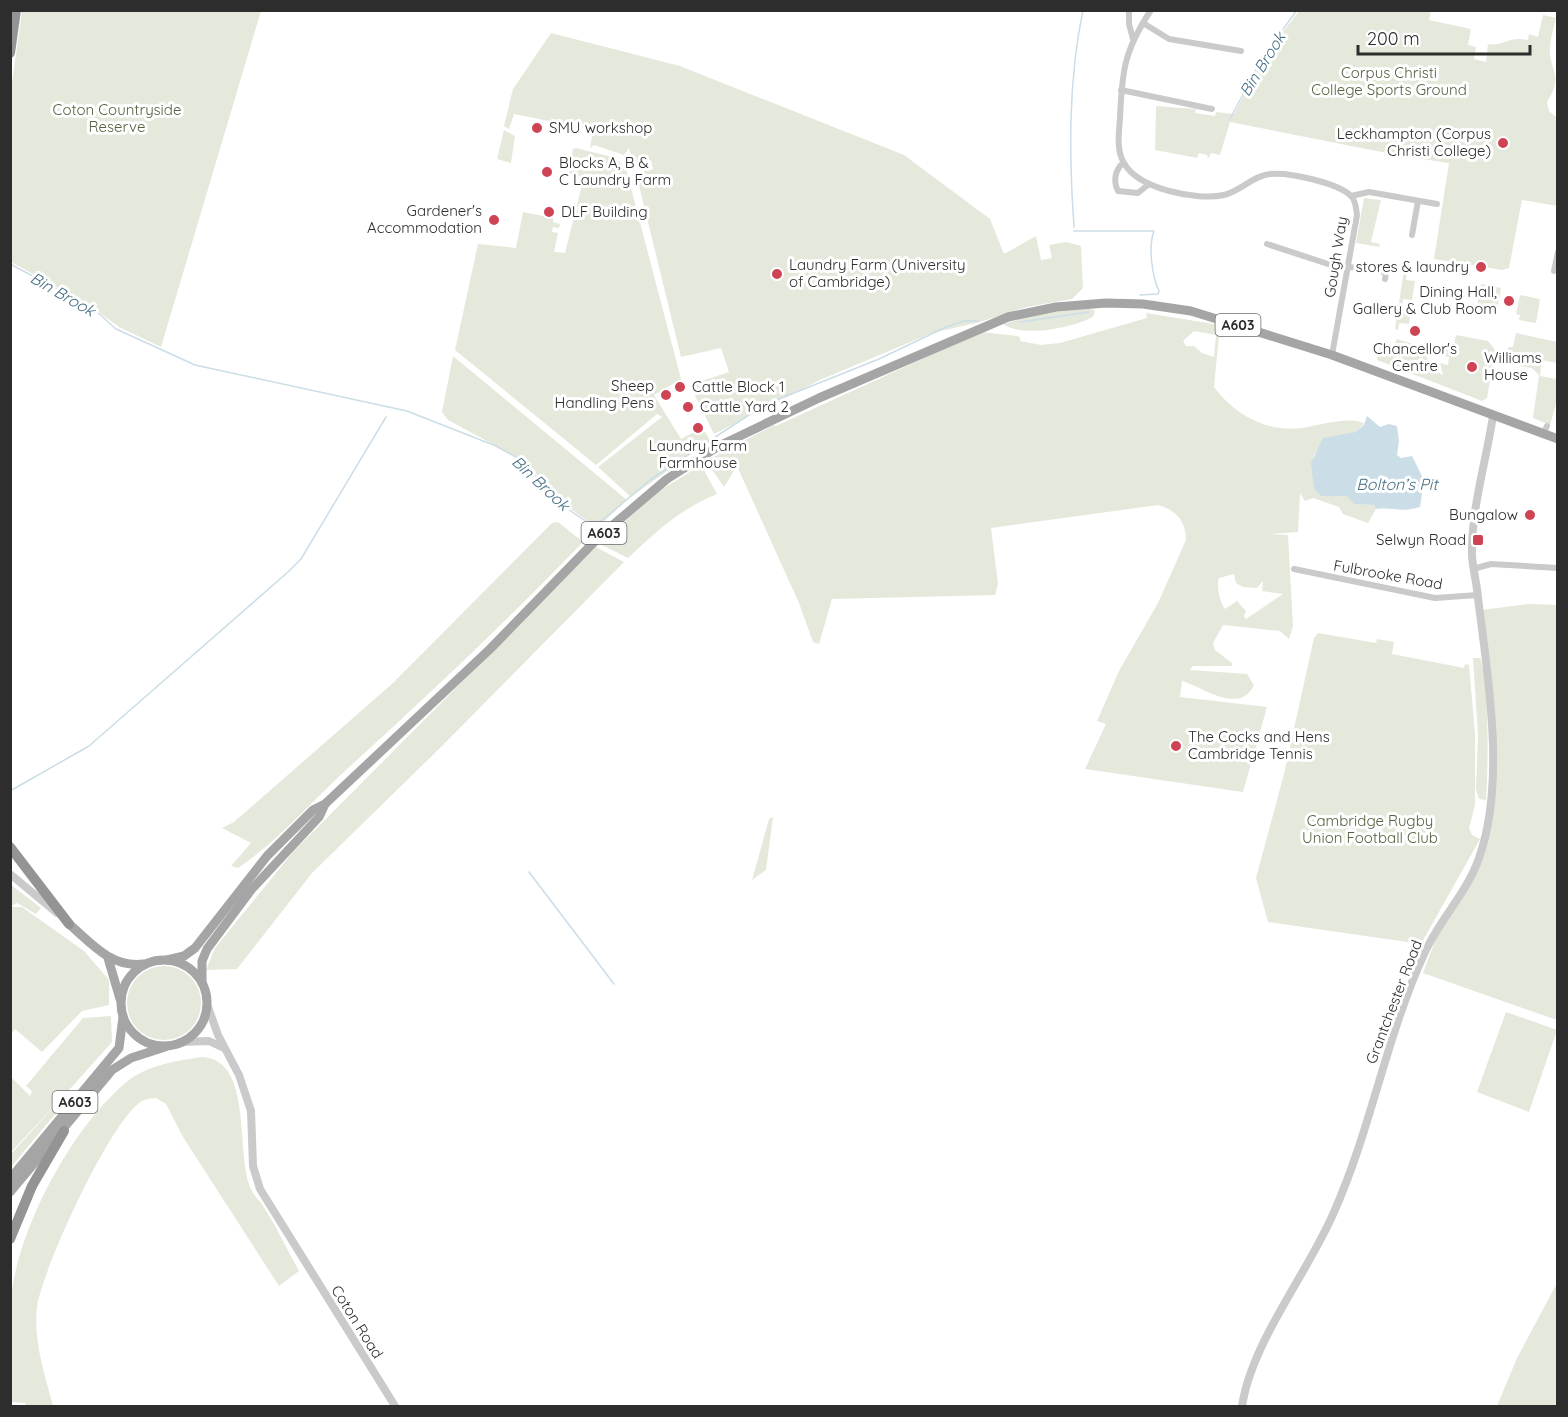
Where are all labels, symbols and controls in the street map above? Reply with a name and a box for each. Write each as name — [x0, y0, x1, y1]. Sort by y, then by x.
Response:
scale bar — [1358, 18, 1530, 56]
water label: Bin Brook — [1235, 27, 1290, 100]
text: 200 m — [1367, 27, 1420, 50]
park label: Corpus Christi College Sports Ground — [1311, 63, 1467, 99]
park label: Coton Countryside Reserve — [53, 100, 181, 136]
place label: SMU workshop — [549, 118, 652, 137]
marker: SMU workshop — [530, 121, 544, 135]
place label: Leckhampton (Corpus Christi College) — [1337, 124, 1491, 160]
marker: Leckhampton (Corpus Christi College) — [1496, 136, 1510, 150]
place label: Blocks A, B & C Laundry Farm — [559, 153, 671, 189]
marker: Blocks A, B & C Laundry Farm — [540, 165, 554, 179]
place label: Gardener's Accommodation — [367, 201, 482, 237]
place label: DLF Building — [561, 202, 648, 221]
marker: DLF Building — [542, 205, 556, 219]
marker: Gardener's Accommodation — [487, 213, 501, 227]
street label: Gough Way — [1320, 215, 1351, 299]
place label: Laundry Farm (University of Cambridge) — [789, 255, 966, 291]
place label: stores & laundry — [1356, 257, 1469, 276]
marker: stores & laundry — [1474, 260, 1488, 274]
water label: Bin Brook — [27, 267, 100, 321]
marker: Laundry Farm (University of Cambridge) — [770, 267, 784, 281]
place label: Dining Hall, Gallery & Club Room — [1353, 282, 1497, 318]
marker: Dining Hall, Gallery & Club Room — [1502, 294, 1516, 308]
road number: A603 — [1216, 314, 1260, 336]
marker: Chancellor's Centre — [1408, 324, 1422, 338]
place label: Chancellor's Centre — [1373, 339, 1457, 375]
place label: Williams House — [1484, 348, 1542, 384]
marker: Williams House — [1465, 360, 1479, 374]
place label: Sheep Handling Pens — [555, 376, 654, 412]
place label: Cattle Block 1 — [692, 377, 784, 396]
marker: Cattle Block 1 — [673, 380, 687, 394]
marker: Sheep Handling Pens — [659, 388, 673, 402]
place label: Cattle Yard 2 — [700, 397, 789, 416]
marker: Cattle Yard 2 — [681, 400, 695, 414]
marker: Laundry Farm Farmhouse — [691, 421, 705, 435]
place label: Laundry Farm Farmhouse — [649, 436, 747, 472]
water label: Bin Brook — [508, 451, 575, 516]
water label: Bolton’s Pit — [1356, 474, 1439, 494]
place label: Bungalow — [1449, 505, 1518, 524]
marker: Bungalow — [1523, 508, 1537, 522]
road number: A603 — [582, 522, 626, 544]
place label: Selwyn Road — [1376, 530, 1466, 549]
marker: Selwyn Road — [1471, 533, 1485, 547]
street label: Fulbrooke Road — [1332, 556, 1444, 593]
place label: The Cocks and Hens Cambridge Tennis — [1188, 727, 1330, 763]
marker: The Cocks and Hens Cambridge Tennis — [1169, 739, 1183, 753]
park label: Cambridge Rugby Union Football Club — [1302, 811, 1438, 847]
street label: Grantchester Road — [1361, 937, 1426, 1066]
road number: A603 — [52, 1091, 98, 1113]
street label: Coton Road — [327, 1282, 387, 1362]

